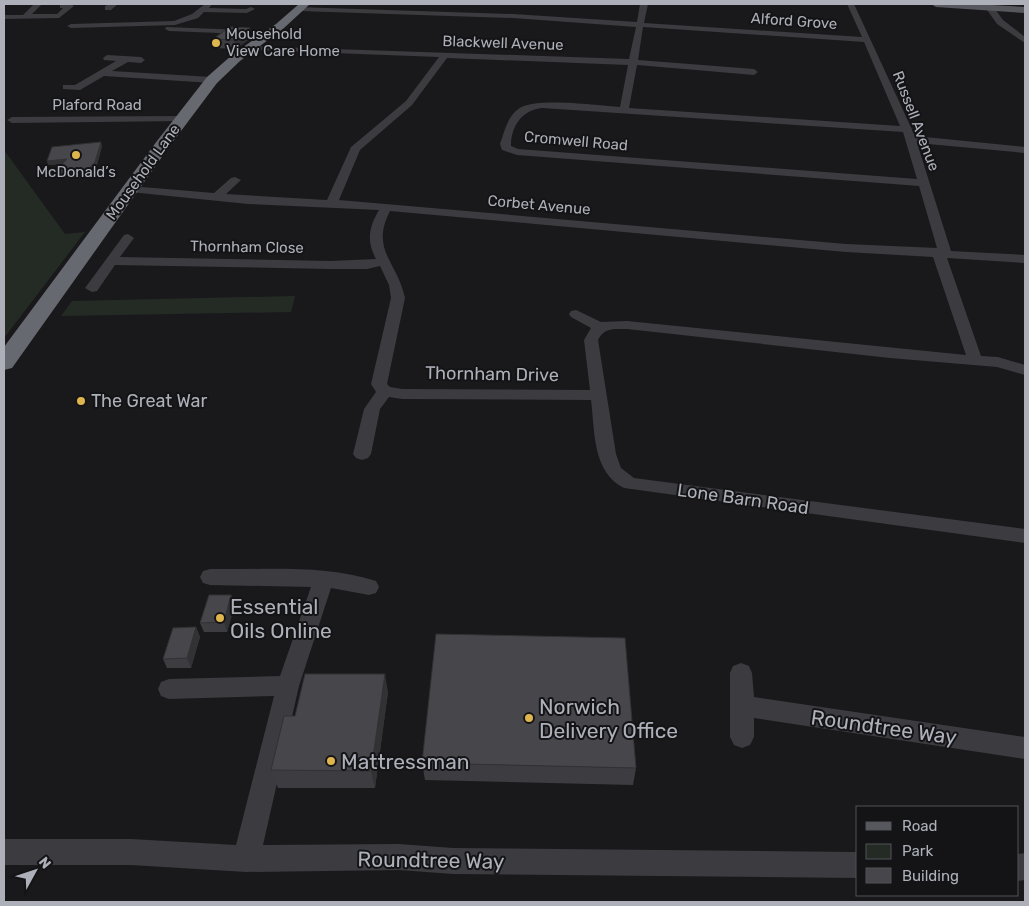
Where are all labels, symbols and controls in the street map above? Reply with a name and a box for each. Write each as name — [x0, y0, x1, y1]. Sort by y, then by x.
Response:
street label: Alford Grove — [750, 9, 838, 33]
place label: Mousehold View Care Home — [226, 25, 340, 60]
street label: Blackwell Avenue — [442, 32, 564, 54]
marker: Mousehold View Care Home — [210, 37, 222, 49]
street label: Russell Avenue — [889, 68, 943, 174]
street label: Plaford Road — [52, 96, 142, 114]
street label: Mousehold Lane — [102, 121, 184, 223]
street label: Cromwell Road — [523, 127, 629, 155]
marker: McDonald’s — [70, 149, 82, 161]
place label: McDonald’s — [36, 163, 116, 181]
street label: Corbet Avenue — [487, 192, 591, 218]
street label: Thornham Close — [190, 237, 304, 257]
street label: Thornham Drive — [425, 362, 559, 386]
place label: The Great War — [91, 390, 207, 412]
marker: The Great War — [75, 395, 87, 407]
street label: Lone Barn Road — [676, 479, 810, 519]
place label: Essential Oils Online — [230, 594, 332, 643]
marker: Essential Oils Online — [214, 612, 226, 624]
place label: Norwich Delivery Office — [539, 694, 678, 743]
street label: Roundtree Way — [809, 704, 959, 750]
marker: Norwich Delivery Office — [523, 712, 535, 724]
place label: Mattressman — [341, 749, 470, 774]
marker: Mattressman — [325, 755, 337, 767]
legend — [856, 806, 1019, 896]
text: Road — [902, 817, 938, 835]
text: Park — [902, 842, 933, 860]
north arrow — [10, 846, 60, 896]
street label: Roundtree Way — [357, 846, 505, 874]
text: N — [35, 854, 54, 872]
text: Building — [902, 867, 959, 885]

